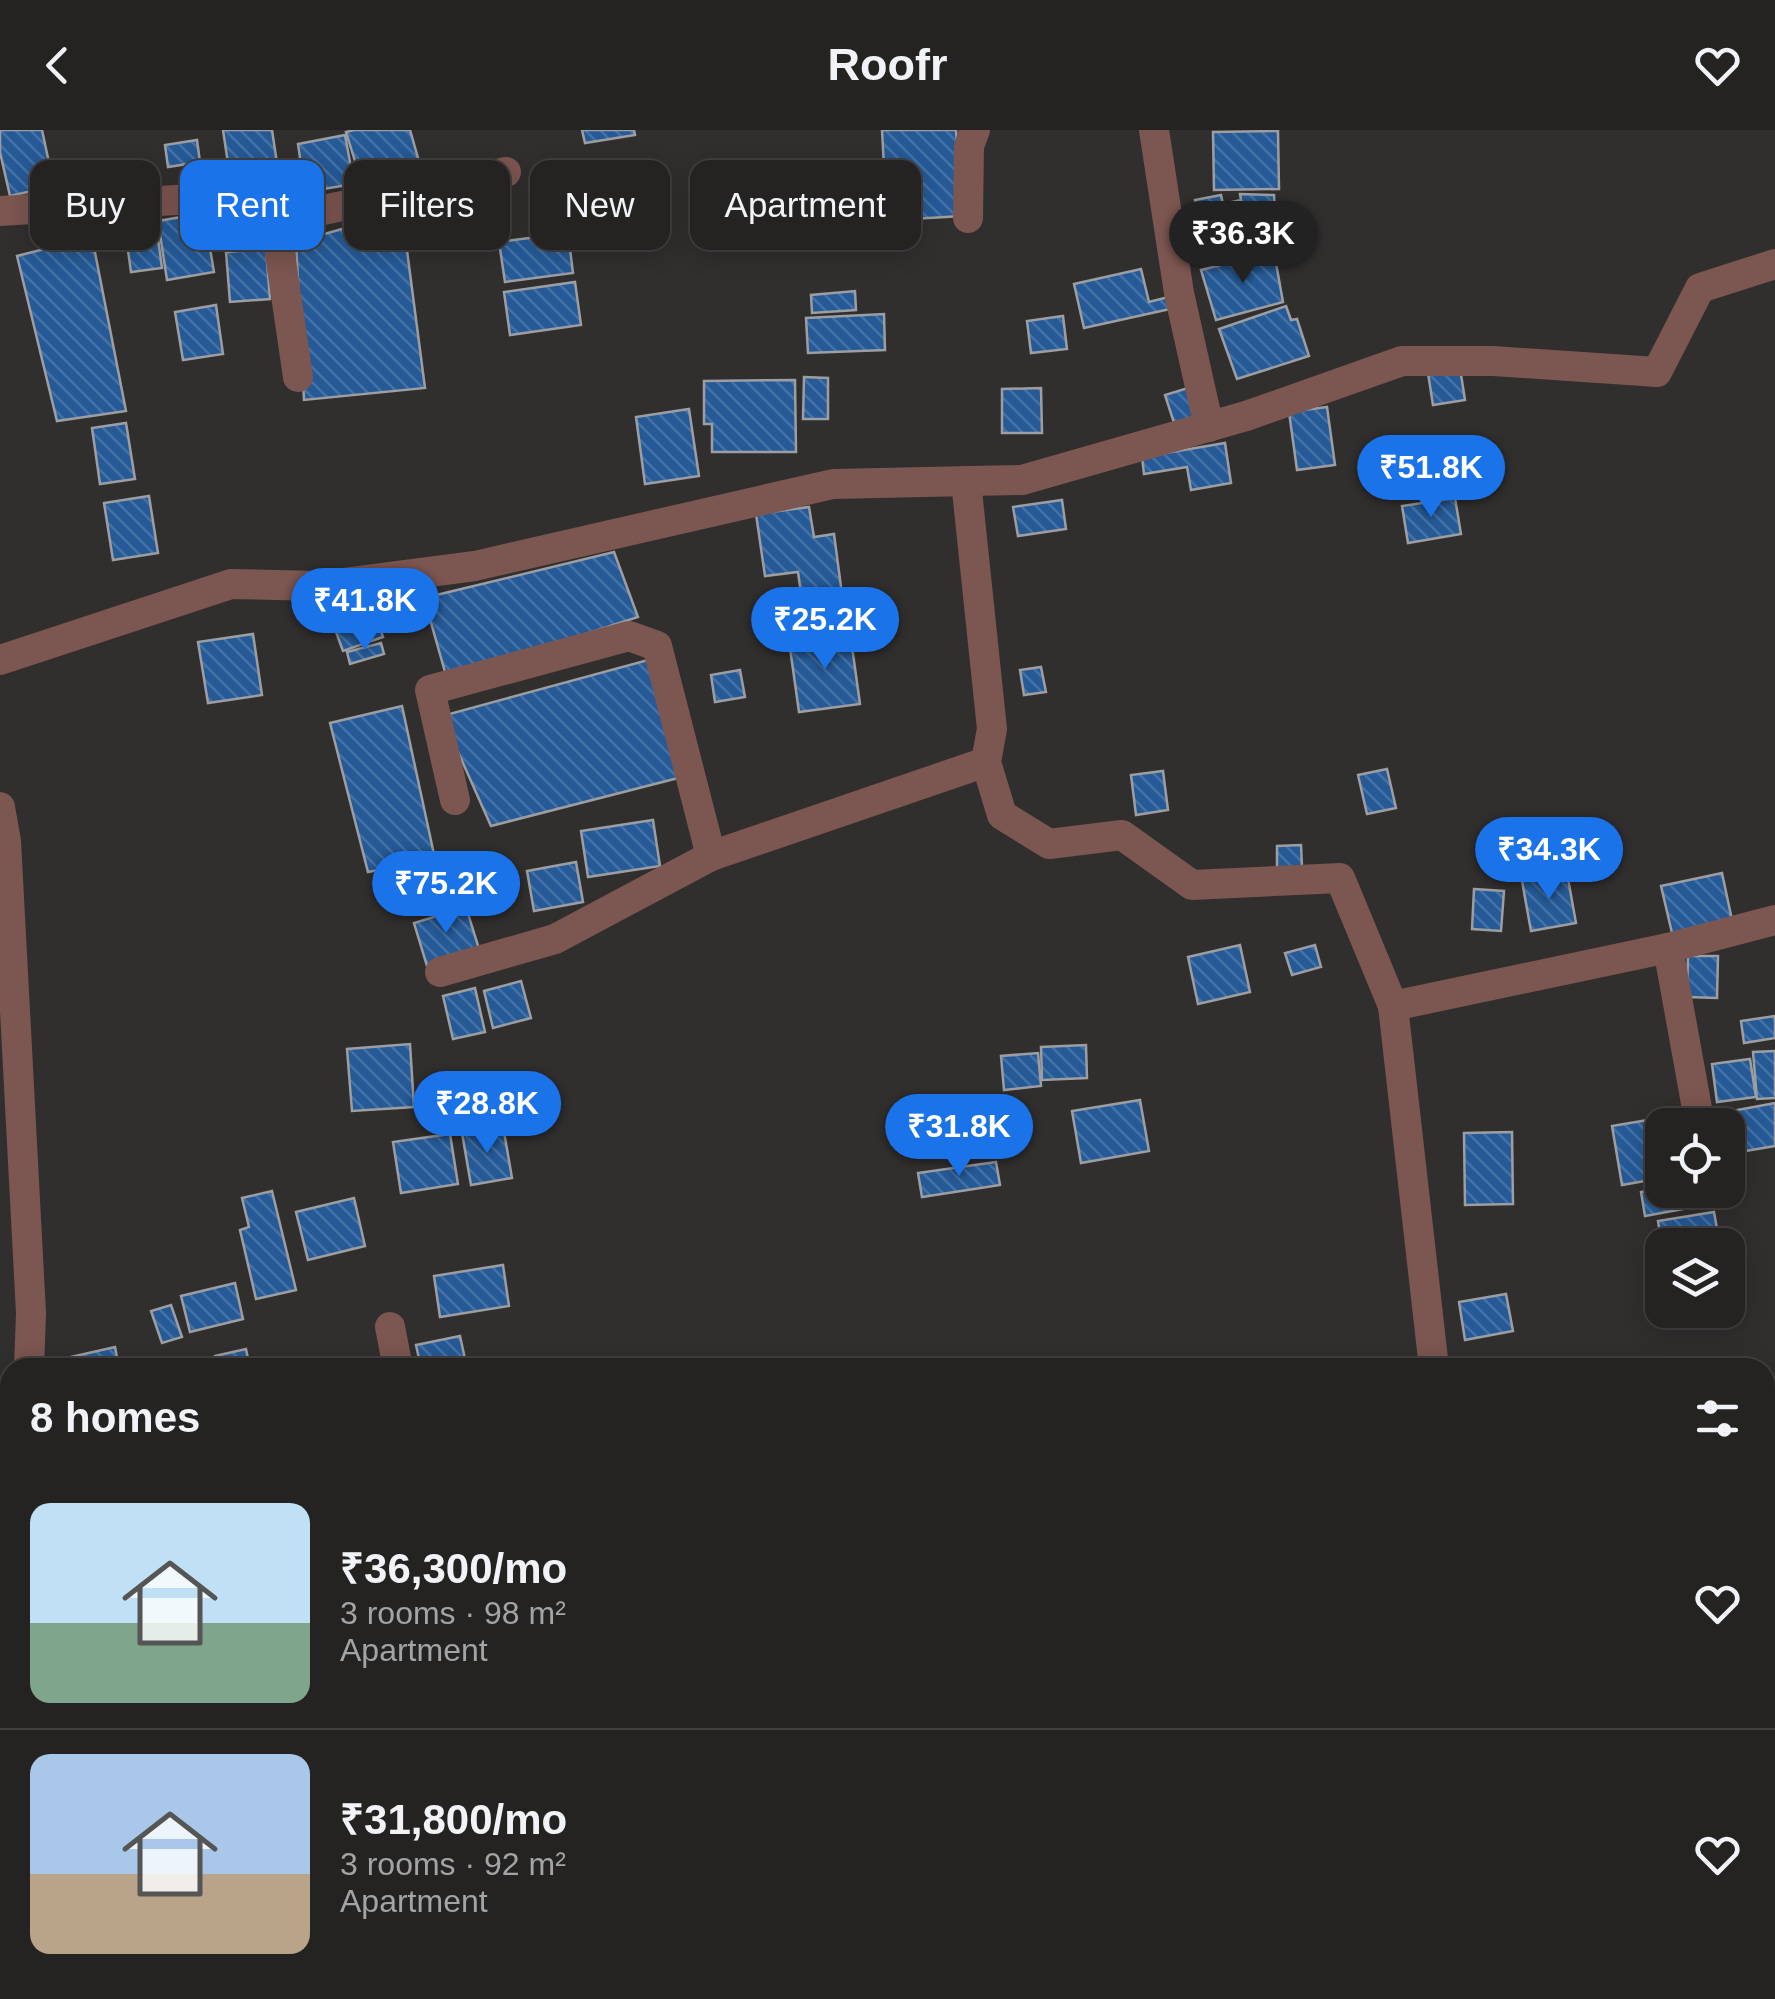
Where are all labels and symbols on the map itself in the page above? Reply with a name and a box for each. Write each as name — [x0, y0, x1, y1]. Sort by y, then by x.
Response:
pin: ₹36.3K — [1162, 201, 1324, 286]
pin: ₹51.8K — [1350, 435, 1512, 520]
pin: ₹41.8K — [284, 568, 446, 653]
pin: ₹25.2K — [744, 587, 906, 672]
pin: ₹34.3K — [1468, 817, 1630, 902]
pin: ₹75.2K — [365, 851, 527, 936]
pin: ₹28.8K — [406, 1071, 568, 1156]
pin: ₹31.8K — [878, 1094, 1040, 1179]

